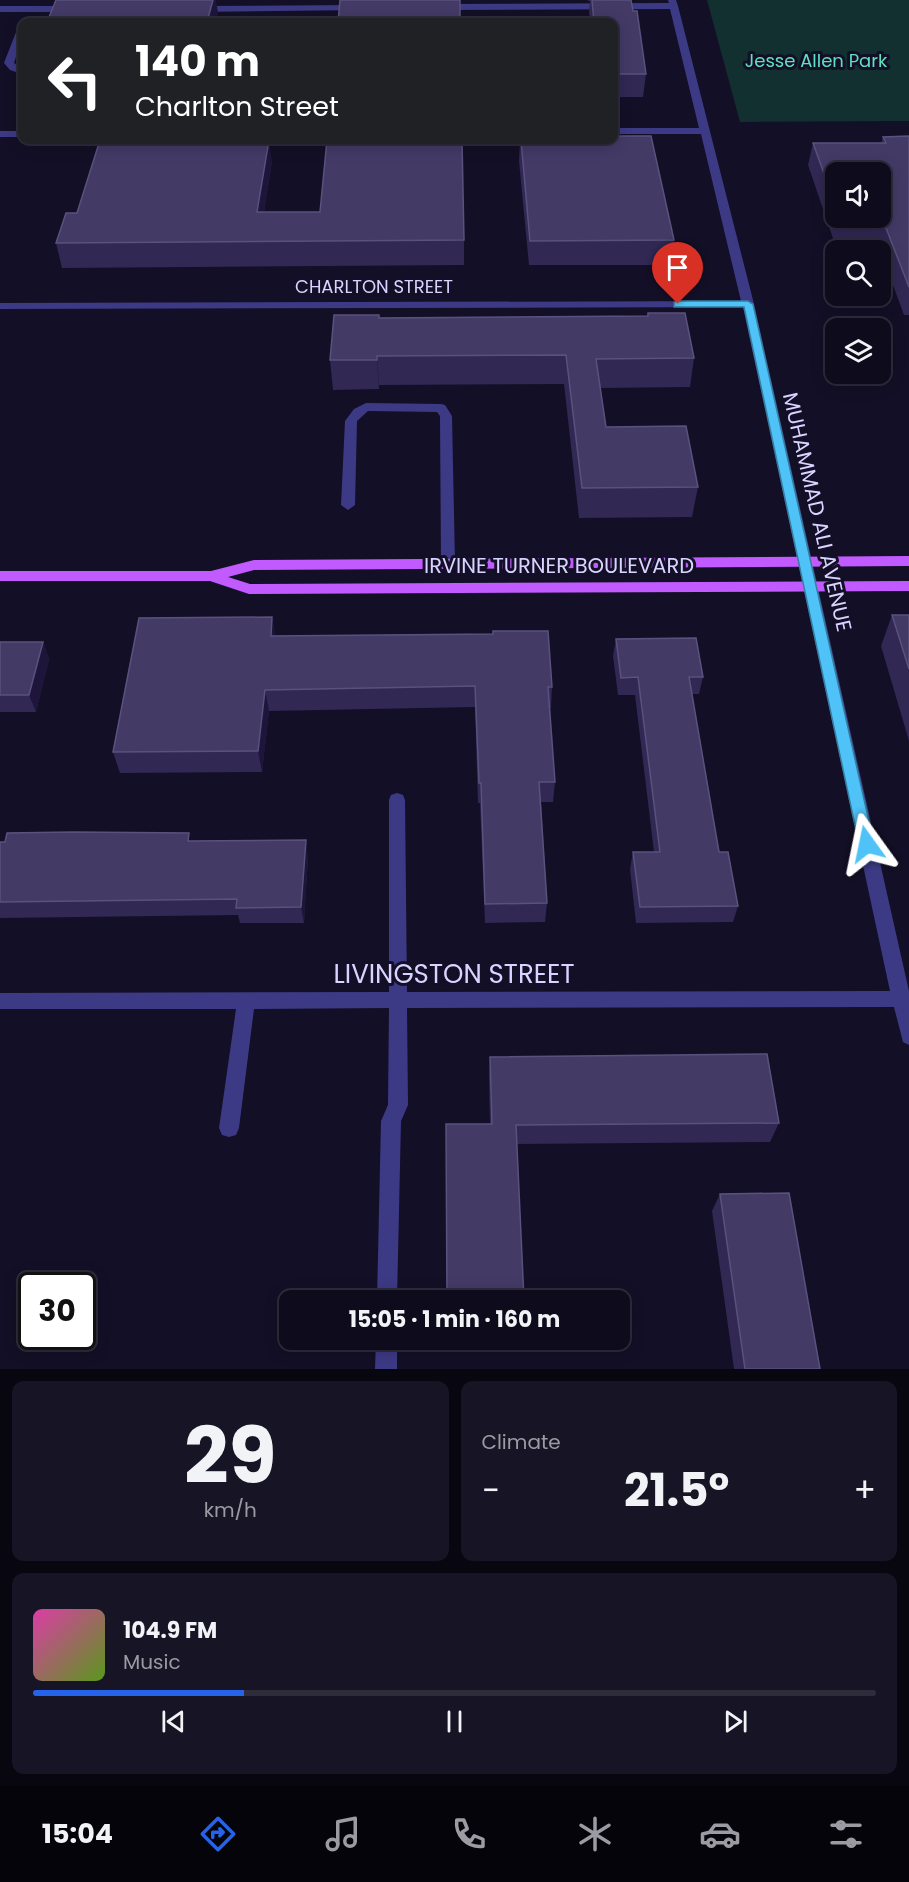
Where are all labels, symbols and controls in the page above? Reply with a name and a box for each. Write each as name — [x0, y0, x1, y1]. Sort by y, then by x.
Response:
text: 140 m — [135, 32, 260, 91]
icon: left — [36, 42, 114, 120]
park label: Jesse Allen Park — [745, 48, 888, 73]
text: Charlton Street — [135, 88, 339, 125]
map controls — [825, 162, 891, 384]
button: sound — [825, 162, 891, 228]
button: search — [825, 240, 891, 306]
pin — [652, 242, 703, 304]
icon: arrive — [661, 251, 694, 284]
street label: CHARLTON STREET — [295, 274, 453, 299]
button: layers — [825, 318, 891, 384]
street label: MUHAMMAD ALI AVENUE — [776, 389, 859, 634]
street label: IRVINE TURNER BOULEVARD — [424, 551, 694, 580]
position arrow — [835, 812, 899, 876]
street label: LIVINGSTON STREET — [334, 956, 574, 992]
speed limit sign: 30 — [18, 1272, 96, 1350]
text: 15:05 · 1 min · 160 m — [349, 1304, 560, 1335]
text: 29 — [184, 1401, 277, 1510]
text: Climate — [482, 1428, 561, 1456]
text: 21.5° — [624, 1459, 729, 1522]
text: − — [482, 1467, 500, 1514]
text: + — [853, 1467, 876, 1514]
text: km/h — [204, 1496, 257, 1524]
text: 104.9 FM — [123, 1615, 217, 1646]
text: Music — [123, 1648, 181, 1676]
icon: previous — [157, 1705, 190, 1738]
icon: pause — [438, 1705, 471, 1738]
icon: next — [719, 1705, 752, 1738]
icon: directions — [197, 1813, 239, 1855]
icon: music — [322, 1813, 364, 1855]
icon: phone — [448, 1813, 490, 1855]
icon: climate — [574, 1813, 616, 1855]
icon: car — [699, 1813, 741, 1855]
icon: filters — [825, 1813, 867, 1855]
text: 15:04 — [42, 1815, 113, 1852]

